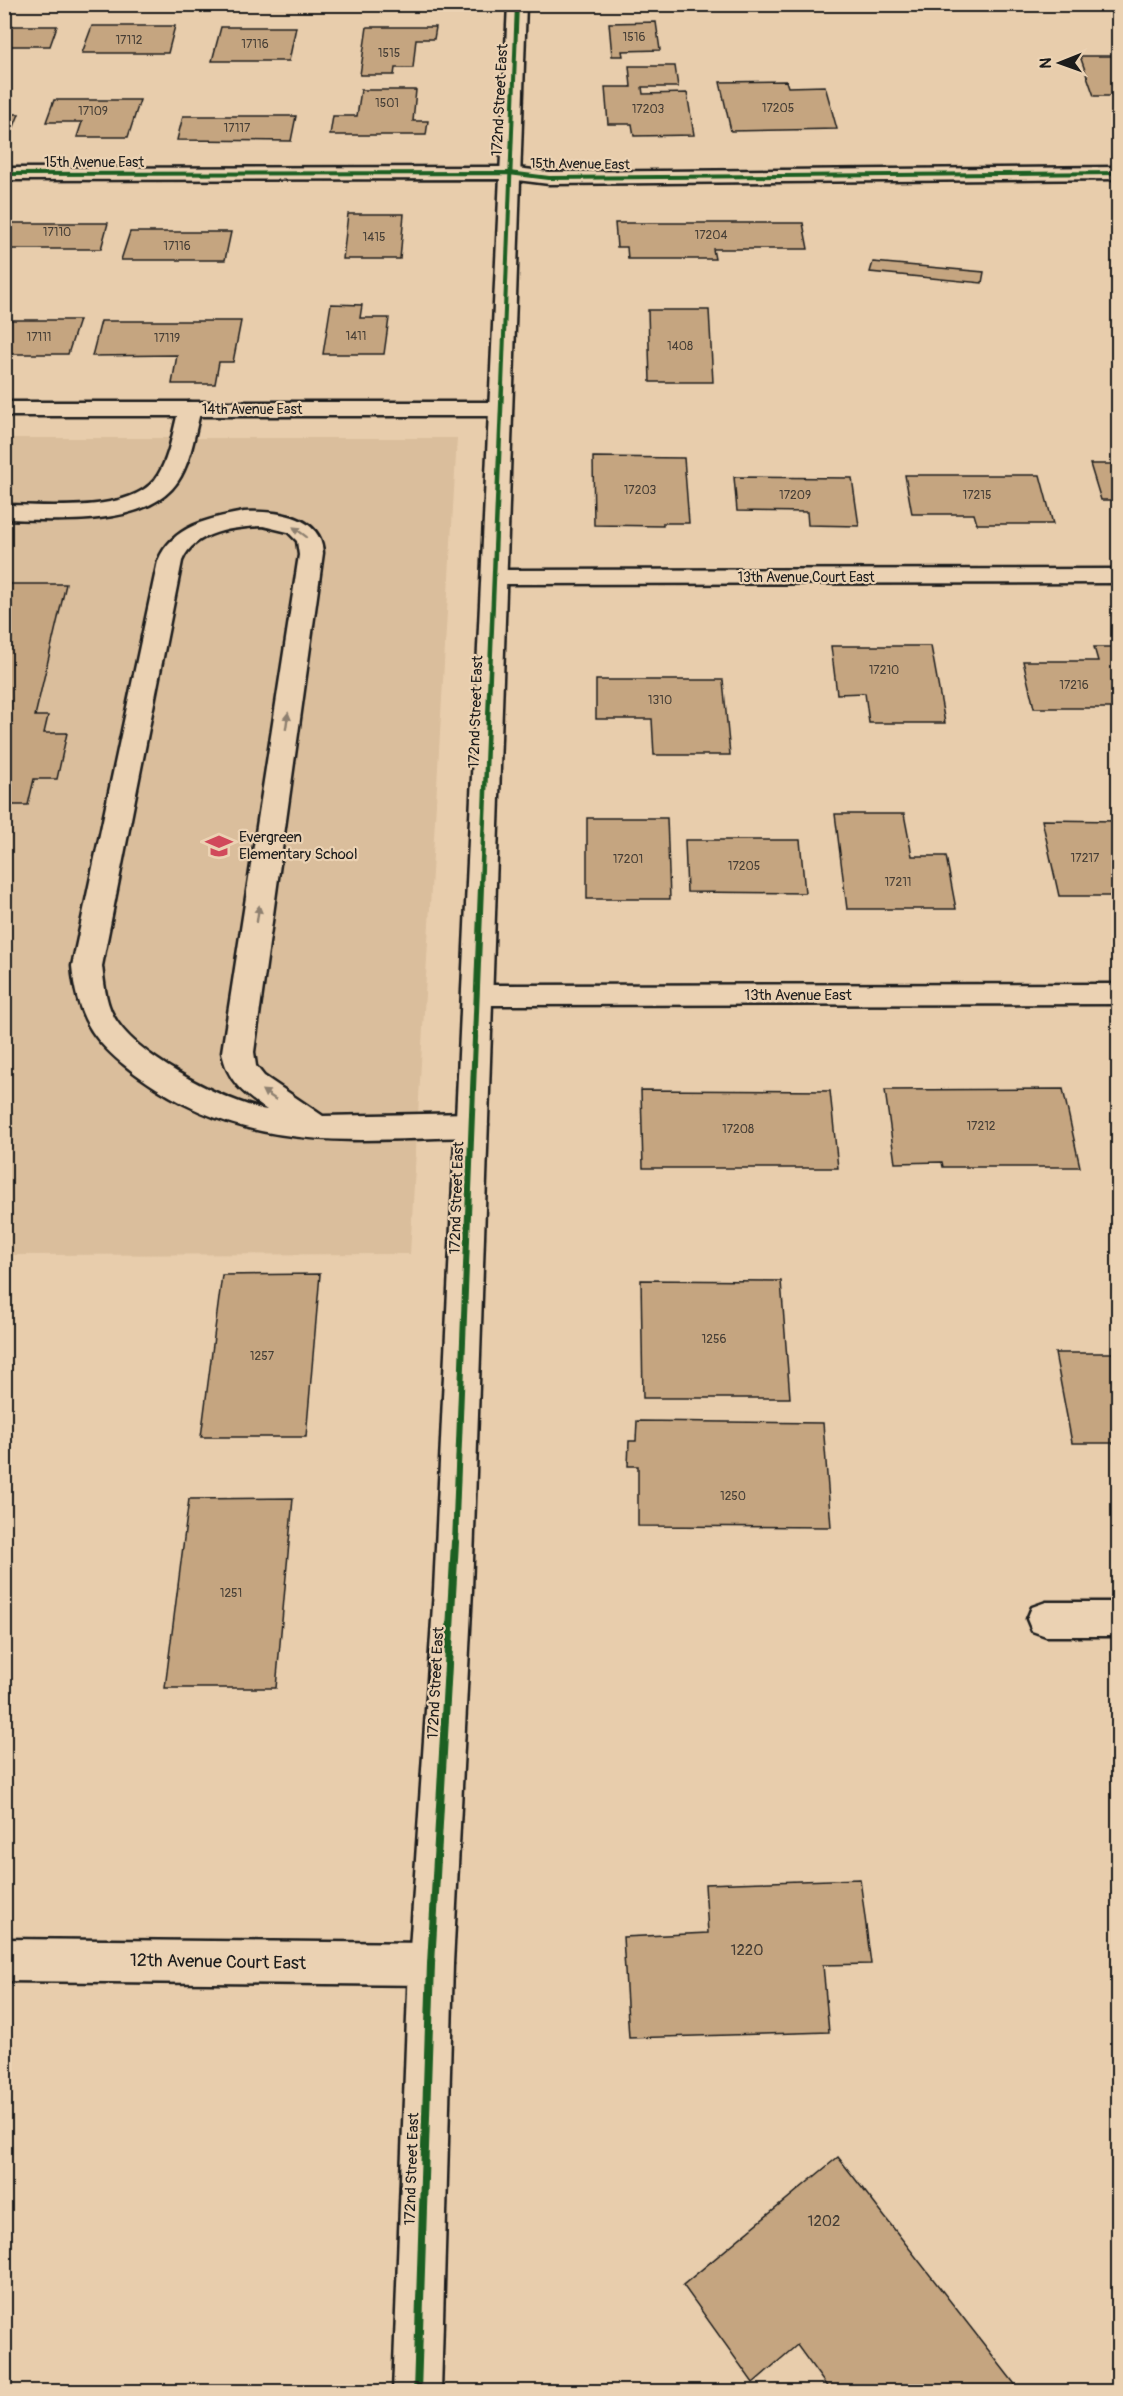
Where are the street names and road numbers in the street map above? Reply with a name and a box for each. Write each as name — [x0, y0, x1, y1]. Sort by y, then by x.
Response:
street label: 172nd Street East — [488, 42, 512, 157]
street label: 15th Avenue East — [44, 154, 144, 171]
street label: 15th Avenue East — [530, 155, 631, 173]
street label: 14th Avenue East — [202, 401, 303, 418]
street label: 13th Avenue Court East — [737, 569, 875, 586]
street label: 172nd Street East — [465, 654, 487, 769]
street label: 13th Avenue East — [744, 986, 853, 1005]
street label: 172nd Street East — [446, 1140, 468, 1255]
street label: 172nd Street East — [424, 1625, 448, 1740]
street label: 12th Avenue Court East — [130, 1949, 307, 1975]
street label: 172nd Street East — [401, 2111, 423, 2226]

